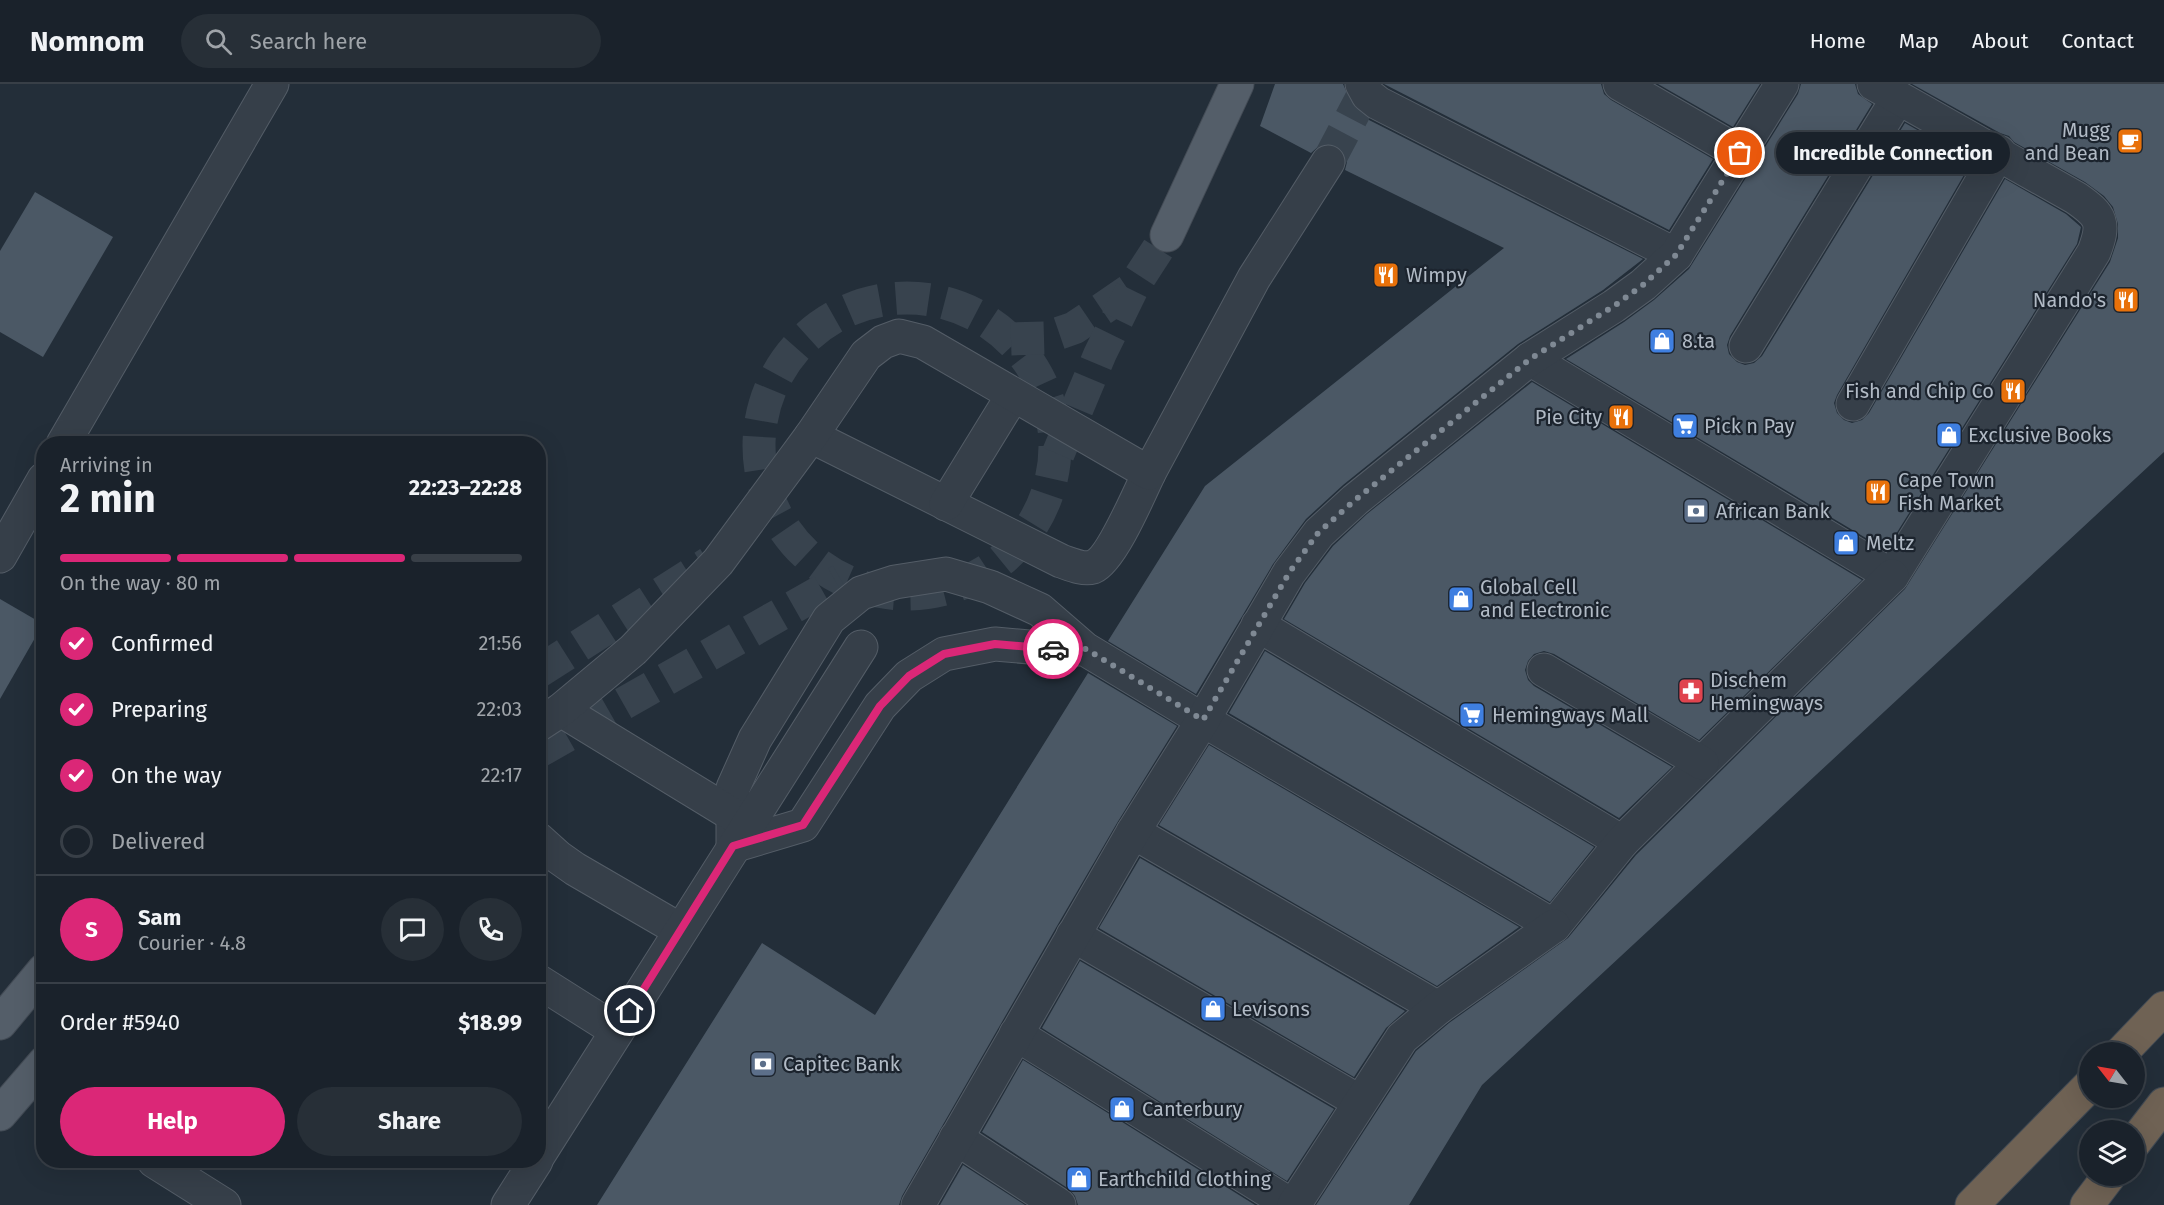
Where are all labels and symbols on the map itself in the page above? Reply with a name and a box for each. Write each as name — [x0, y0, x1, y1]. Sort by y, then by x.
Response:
place label: Mugg and Bean — [2025, 118, 2111, 165]
cafe icon: Mugg and Bean — [2115, 126, 2145, 156]
pin — [1714, 127, 1765, 178]
callout: Incredible Connection — [1776, 132, 2010, 174]
restaurant icon: Wimpy — [1371, 260, 1401, 290]
place label: Wimpy — [1406, 263, 1467, 287]
restaurant icon: Nando's — [2111, 285, 2141, 315]
place label: Nando's — [2033, 288, 2106, 312]
shop icon: 8.ta — [1647, 326, 1677, 356]
place label: 8.ta — [1682, 329, 1715, 353]
restaurant icon: Fish and Chip Co — [1998, 376, 2028, 406]
place label: Fish and Chip Co — [1845, 379, 1994, 403]
restaurant icon: Pie City — [1606, 402, 1636, 432]
place label: Pie City — [1535, 405, 1602, 429]
supermarket icon: Pick n Pay — [1670, 411, 1700, 441]
place label: Pick n Pay — [1704, 414, 1794, 438]
shop icon: Exclusive Books — [1934, 420, 1964, 450]
place label: Exclusive Books — [1968, 423, 2111, 447]
place label: Cape Town Fish Market — [1898, 468, 2002, 515]
restaurant icon: Cape Town Fish Market — [1863, 477, 1893, 507]
bank icon: African Bank — [1681, 496, 1711, 526]
place label: African Bank — [1716, 499, 1831, 523]
shop icon: Meltz — [1831, 528, 1861, 558]
place label: Meltz — [1866, 531, 1915, 555]
place label: Global Cell and Electronic — [1480, 575, 1610, 622]
shop icon: Global Cell and Electronic — [1446, 584, 1476, 614]
courier — [1023, 619, 1083, 679]
place label: Dischem Hemingways — [1710, 668, 1823, 715]
pharmacy icon: Dischem Hemingways — [1676, 676, 1706, 706]
supermarket icon: Hemingways Mall — [1457, 700, 1487, 730]
place label: Hemingways Mall — [1492, 703, 1649, 727]
pin — [604, 985, 655, 1036]
shop icon: Levisons — [1198, 994, 1228, 1024]
place label: Levisons — [1232, 997, 1310, 1021]
north arrow — [2079, 1042, 2145, 1108]
bank icon: Capitec Bank — [748, 1049, 778, 1079]
place label: Capitec Bank — [783, 1052, 901, 1076]
shop icon: Canterbury — [1107, 1094, 1137, 1124]
place label: Canterbury — [1142, 1097, 1242, 1121]
shop icon: Earthchild Clothing — [1064, 1164, 1094, 1194]
place label: Earthchild Clothing — [1098, 1167, 1272, 1191]

